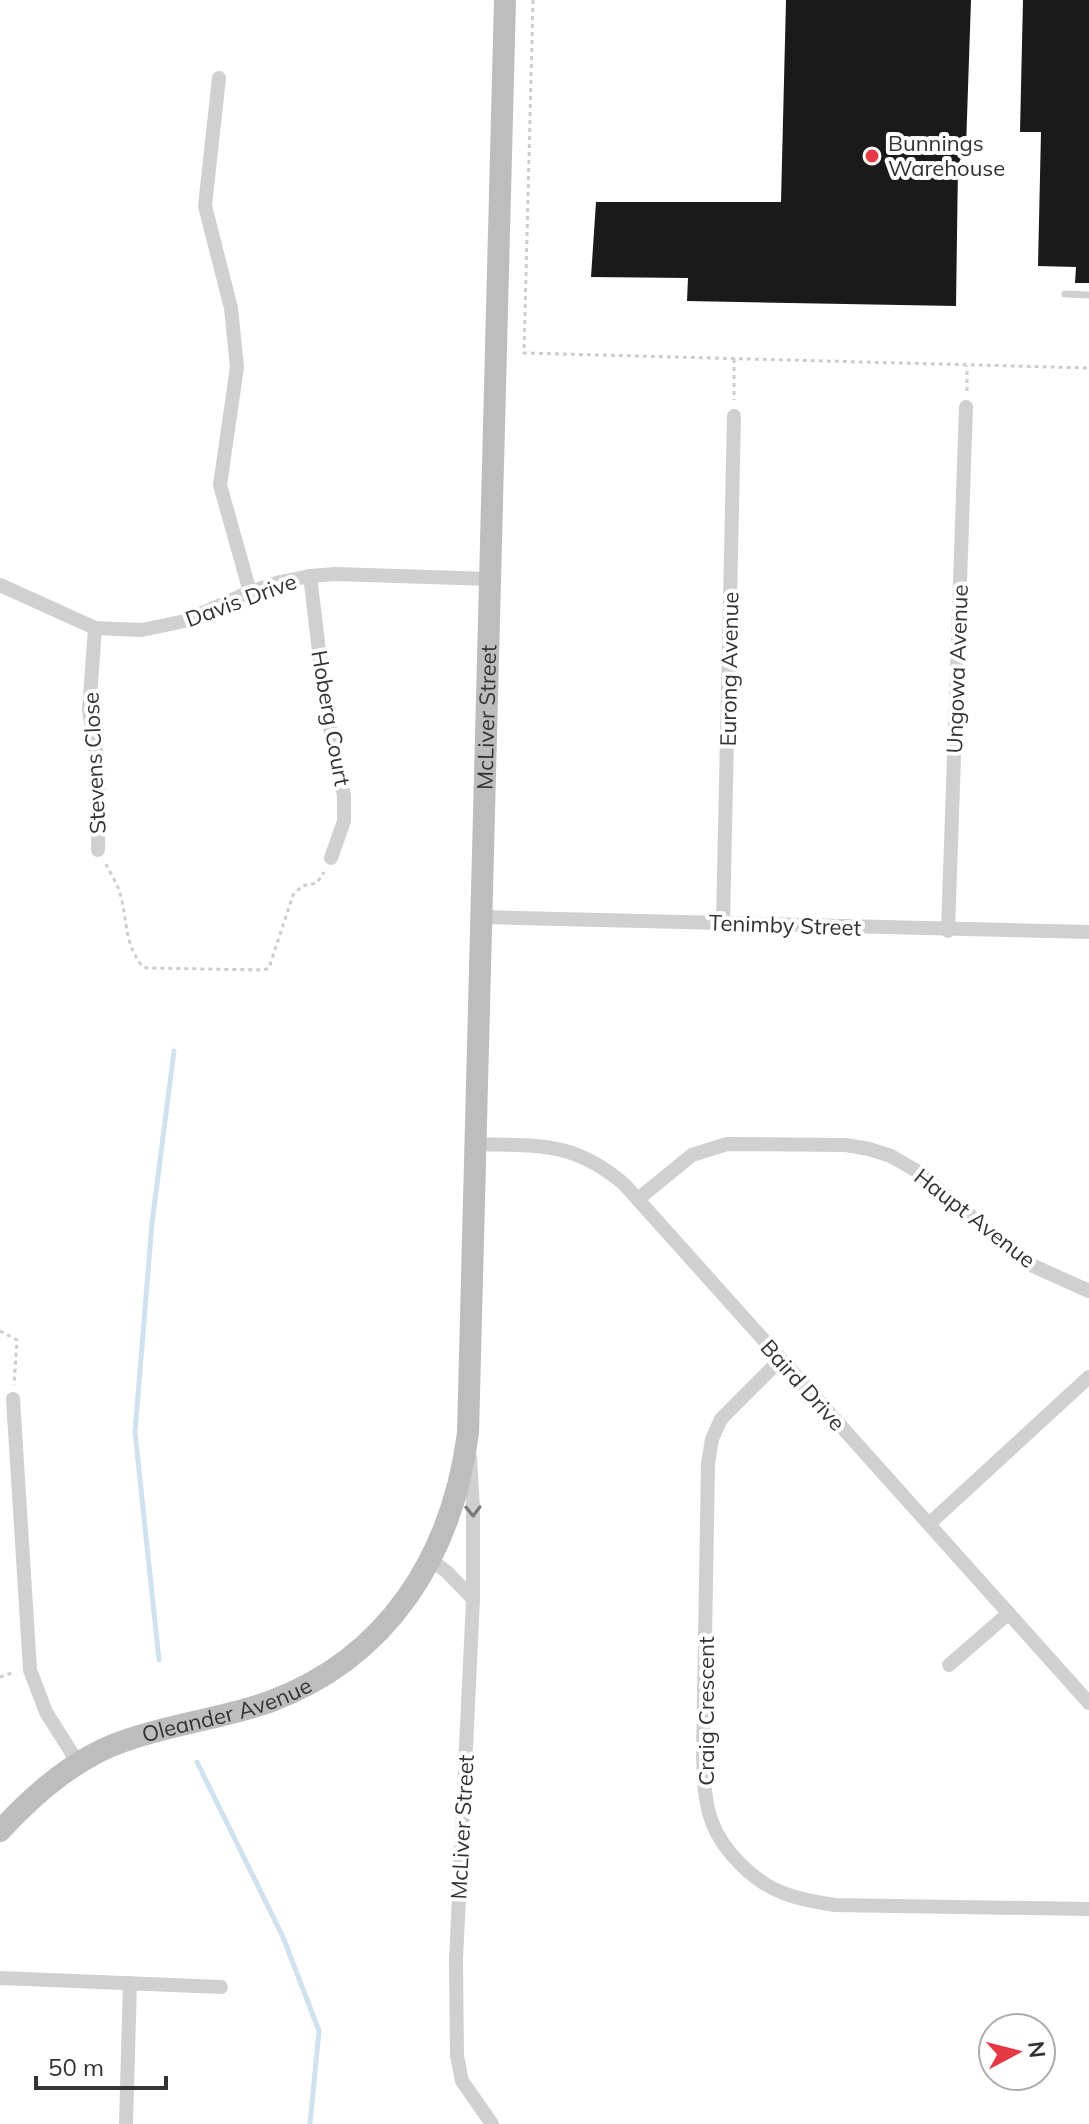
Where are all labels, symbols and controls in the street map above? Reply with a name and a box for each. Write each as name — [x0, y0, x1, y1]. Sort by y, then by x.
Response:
place label: Bunnings Warehouse — [888, 129, 1005, 182]
marker: Bunnings Warehouse — [863, 147, 881, 165]
street label: Davis Drive — [182, 567, 300, 633]
street label: Ungowa Avenue — [940, 584, 974, 754]
street label: Eurong Avenue — [714, 591, 744, 747]
street label: McLiver Street — [471, 644, 502, 790]
street label: Hoberg Court — [305, 648, 357, 788]
street label: Stevens Close — [76, 691, 112, 835]
street label: Tenimby Street — [708, 908, 862, 942]
street label: Haupt Avenue — [909, 1162, 1041, 1274]
street label: Baird Drive — [755, 1334, 851, 1436]
one-way arrow — [464, 1505, 482, 1518]
street label: Craig Crescent — [692, 1636, 720, 1786]
street label: Oleander Avenue — [139, 1671, 316, 1748]
street label: McLiver Street — [444, 1754, 480, 1900]
north arrow — [977, 2012, 1057, 2092]
scale bar — [36, 2040, 166, 2090]
text: N — [1022, 2040, 1052, 2060]
text: 50 m — [48, 2052, 104, 2082]

